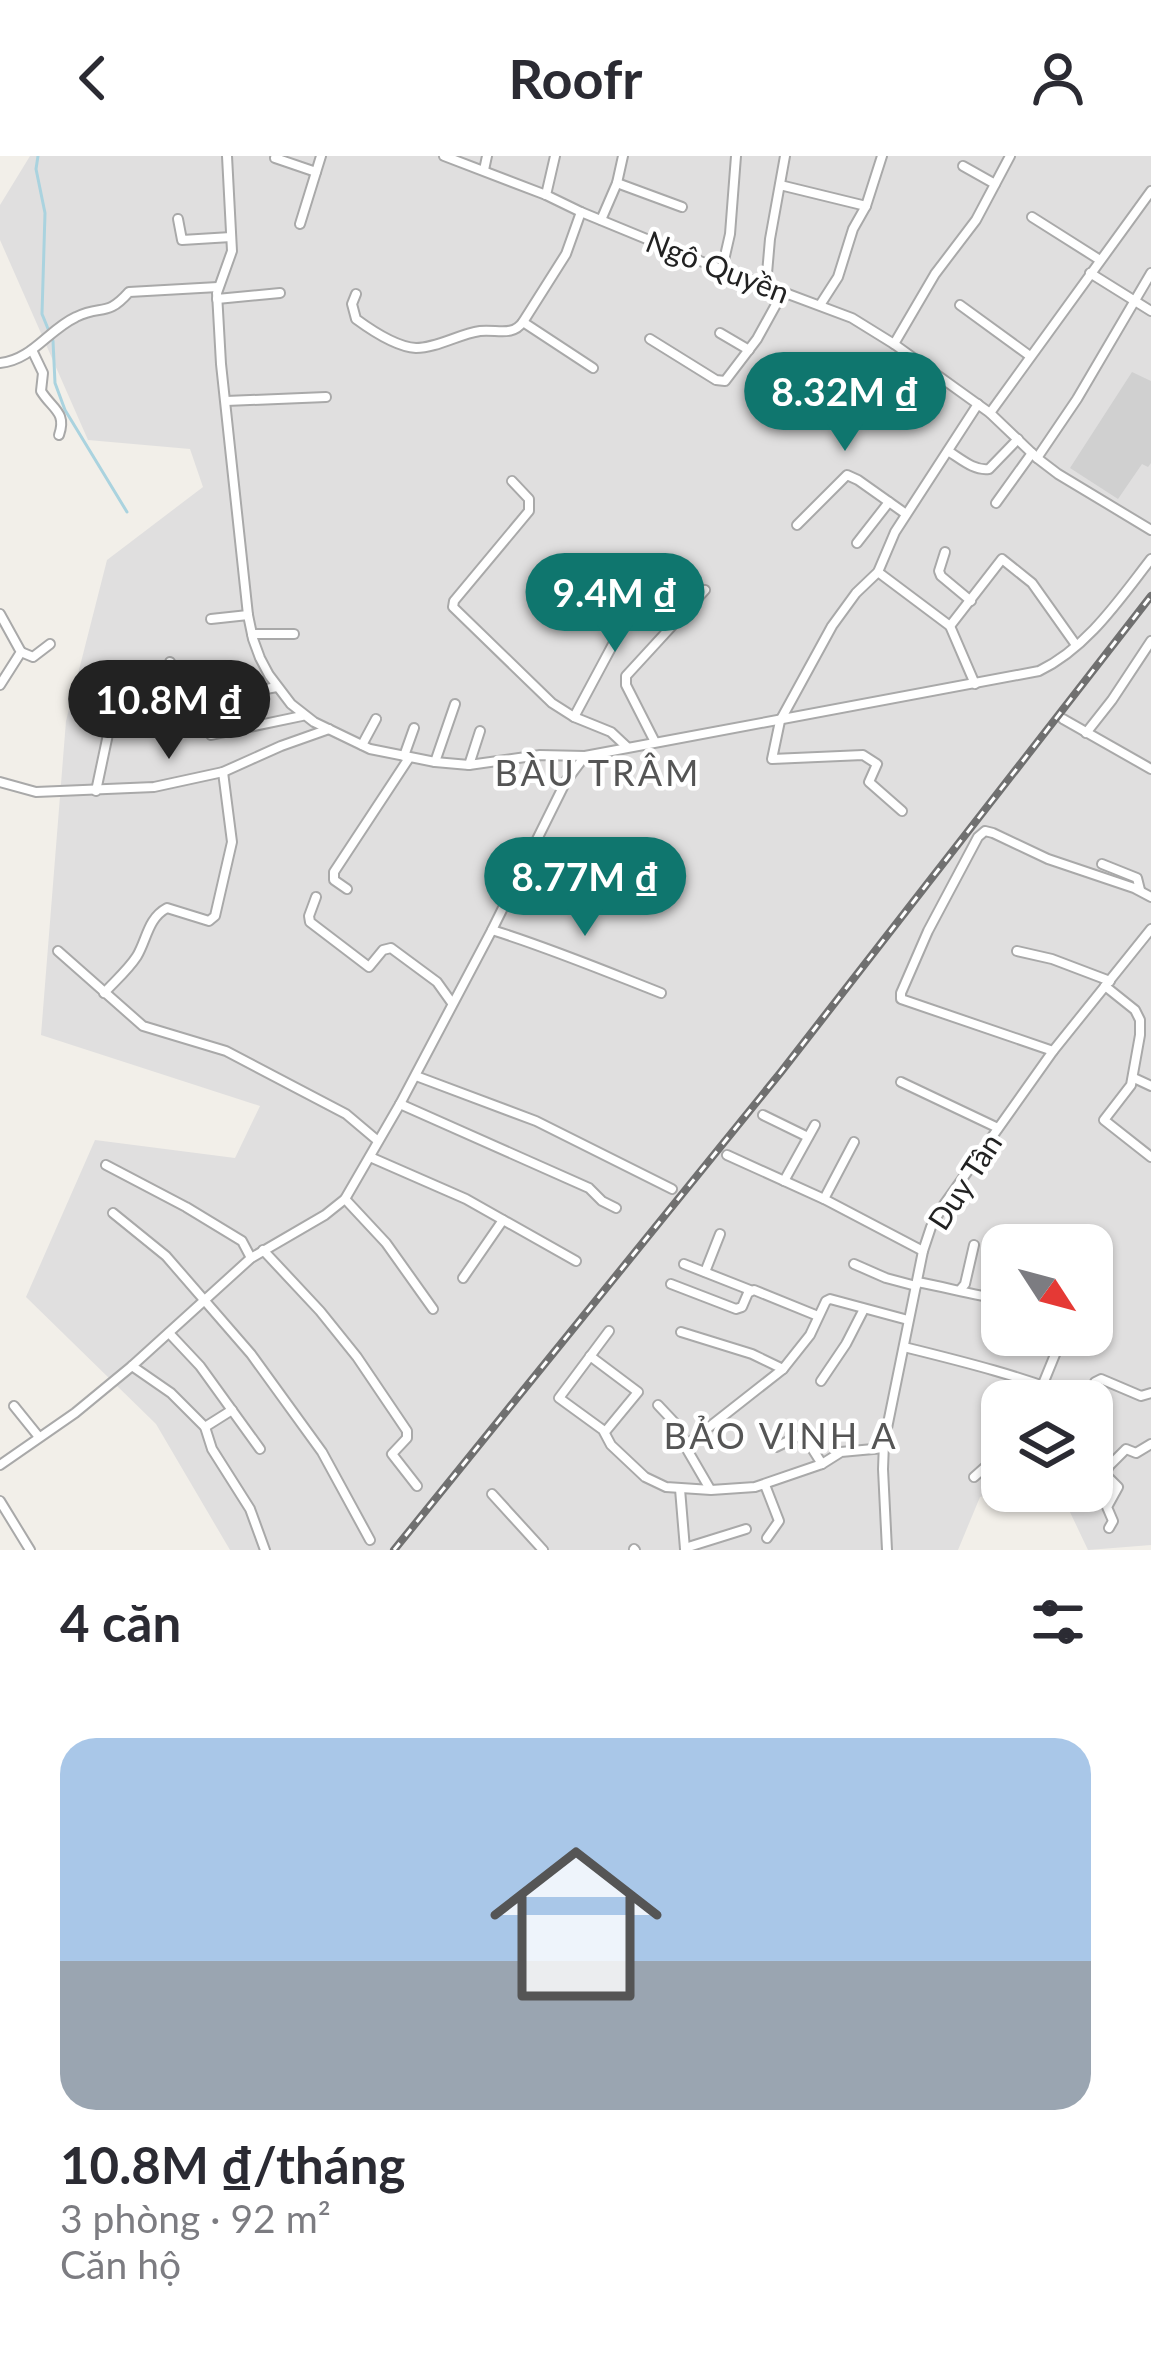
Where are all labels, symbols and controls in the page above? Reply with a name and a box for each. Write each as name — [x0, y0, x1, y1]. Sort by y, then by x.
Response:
icon: back — [60, 45, 126, 111]
icon: person — [1025, 45, 1091, 111]
text: Roofr — [509, 46, 642, 111]
street label: Ngô Quyền — [641, 222, 795, 310]
pin: 8.32M ₫ — [734, 352, 956, 454]
text: 8.32M ₫ — [771, 368, 919, 414]
pin: 9.4M ₫ — [517, 553, 713, 655]
text: 9.4M ₫ — [553, 569, 678, 615]
pin: 10.8M ₫ — [58, 660, 280, 762]
text: 10.8M ₫ — [95, 676, 243, 722]
district label: BÀU TRÂM — [495, 750, 701, 794]
pin: 8.77M ₫ — [474, 837, 696, 939]
text: 8.77M ₫ — [511, 853, 659, 899]
street label: Duy Tân — [920, 1126, 1008, 1236]
north arrow — [981, 1224, 1113, 1356]
map controls — [981, 1224, 1113, 1512]
button: layers — [981, 1380, 1113, 1512]
district label: BẢO VINH A — [663, 1413, 899, 1457]
icon: filters — [1025, 1589, 1091, 1655]
text: 4 căn — [60, 1592, 181, 1653]
icon: home — [468, 1816, 684, 2032]
text: 10.8M ₫/tháng — [60, 2134, 405, 2195]
text: 3 phòng · 92 m² — [60, 2195, 331, 2241]
text: Căn hộ — [60, 2241, 181, 2287]

